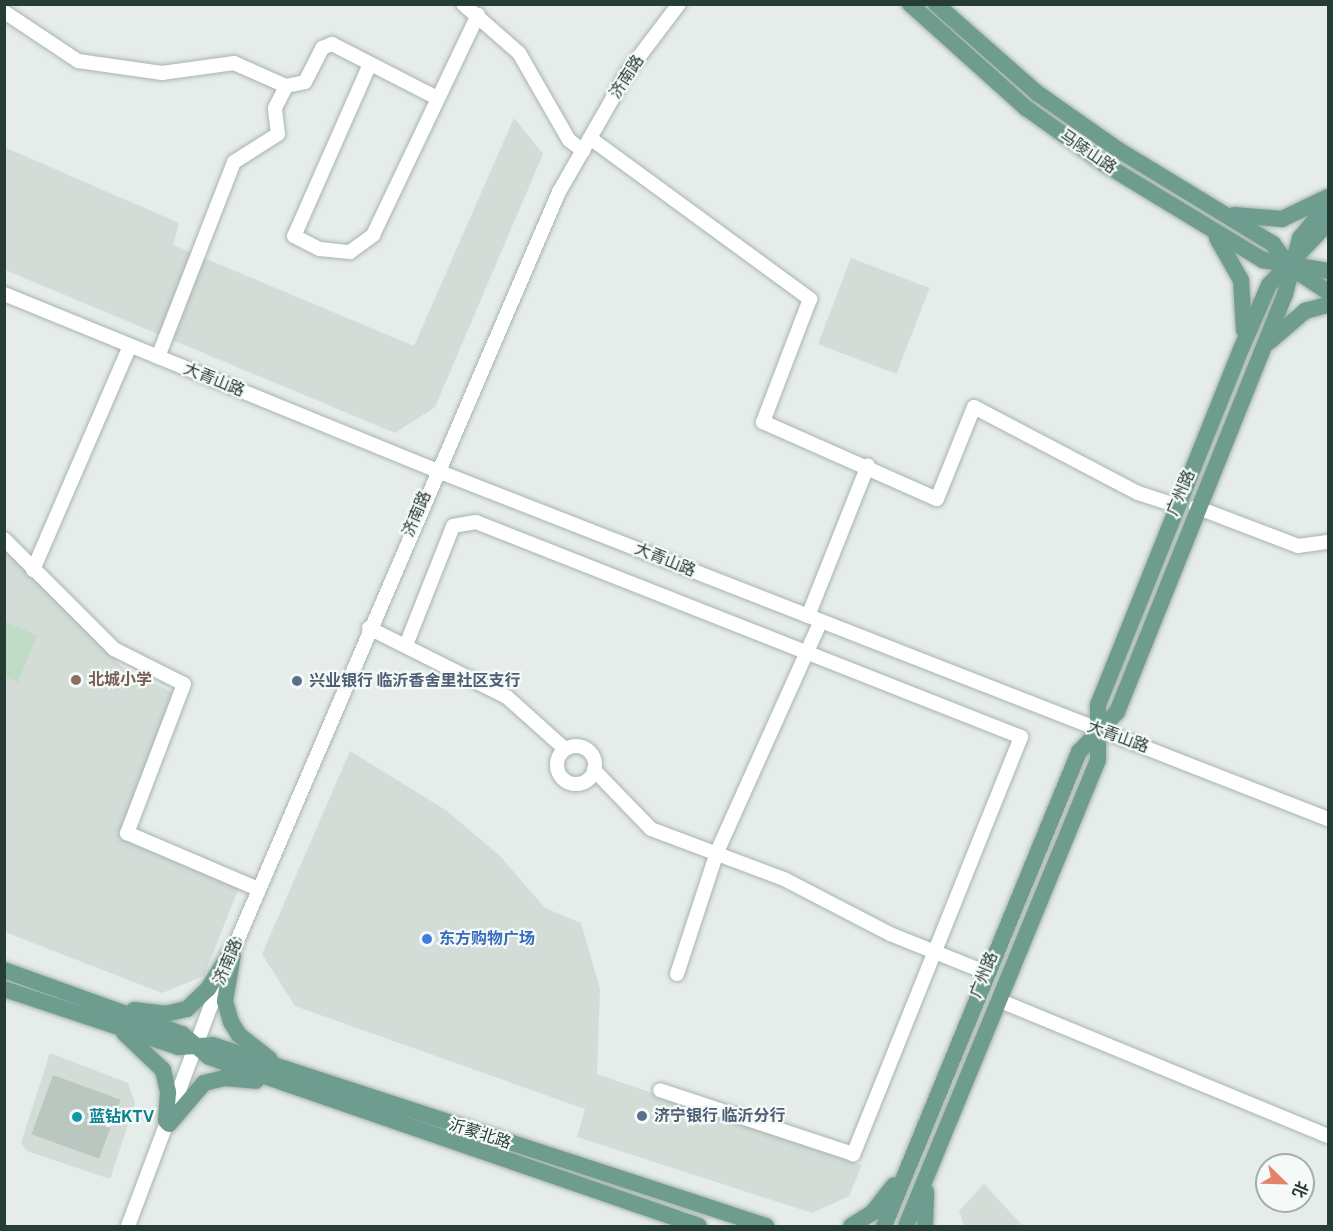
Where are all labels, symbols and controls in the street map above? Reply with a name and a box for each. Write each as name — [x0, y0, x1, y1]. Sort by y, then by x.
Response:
street label: 济南路 — [606, 52, 648, 102]
street label: 马陵山路 — [1056, 126, 1120, 178]
street label: 大青山路 — [181, 359, 247, 401]
street label: 广州路 — [1163, 467, 1199, 519]
street label: 济南路 — [399, 488, 435, 540]
street label: 大青山路 — [632, 539, 698, 581]
place label: 北城小学 — [88, 670, 152, 690]
place label: 兴业银行 临沂香舍里社区支行 — [309, 671, 521, 691]
marker: 北城小学 — [69, 673, 83, 687]
marker: 兴业银行 临沂香舍里社区支行 — [290, 674, 304, 688]
street label: 大青山路 — [1085, 717, 1151, 757]
place label: 东方购物广场 — [439, 929, 535, 949]
marker: 东方购物广场 — [420, 932, 434, 946]
street label: 济南路 — [210, 936, 246, 988]
street label: 广州路 — [966, 949, 1002, 1001]
place label: 济宁银行 临沂分行 — [654, 1106, 786, 1126]
place label: 蓝钻KTV — [89, 1107, 154, 1127]
marker: 济宁银行 临沂分行 — [635, 1109, 649, 1123]
marker: 蓝钻KTV — [70, 1110, 84, 1124]
street label: 沂蒙北路 — [447, 1115, 513, 1153]
north arrow — [1255, 1153, 1315, 1213]
text: 北 — [1288, 1178, 1312, 1201]

